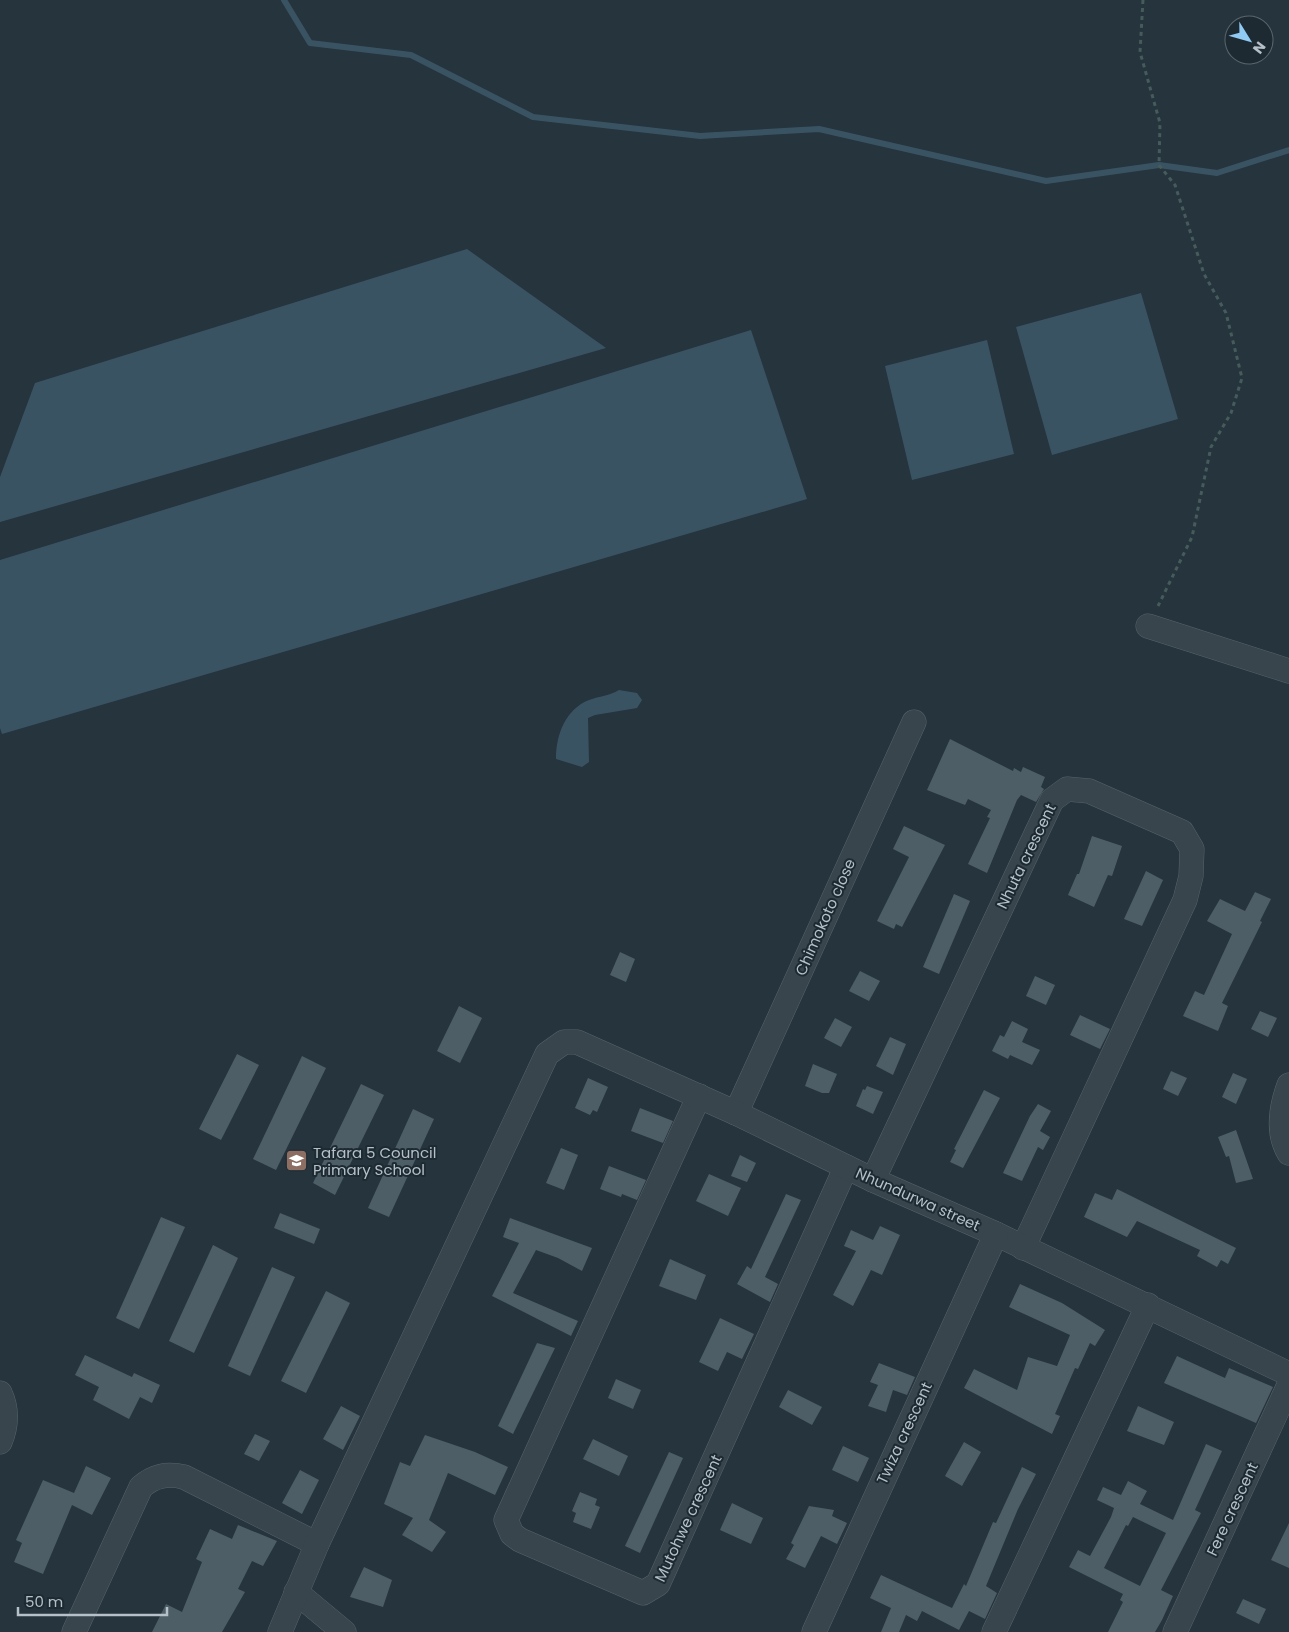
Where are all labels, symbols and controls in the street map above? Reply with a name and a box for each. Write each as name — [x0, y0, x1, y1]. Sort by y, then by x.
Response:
north arrow — [1224, 15, 1274, 65]
text: N — [1248, 38, 1271, 58]
street label: Nhuta crescent — [991, 800, 1061, 912]
street label: Chimokoto close — [790, 855, 860, 979]
place label: Tafara 5 Council Primary School — [313, 1142, 436, 1180]
school or university icon: Tafara 5 Council Primary School — [285, 1149, 309, 1173]
street label: Nhundurwa street — [852, 1162, 984, 1236]
street label: Twiza crescent — [871, 1379, 937, 1487]
street label: Mutohwe crescent — [649, 1451, 727, 1585]
street label: Fere crescent — [1201, 1459, 1263, 1559]
scale bar — [18, 1584, 166, 1616]
text: 50 m — [25, 1591, 63, 1612]

